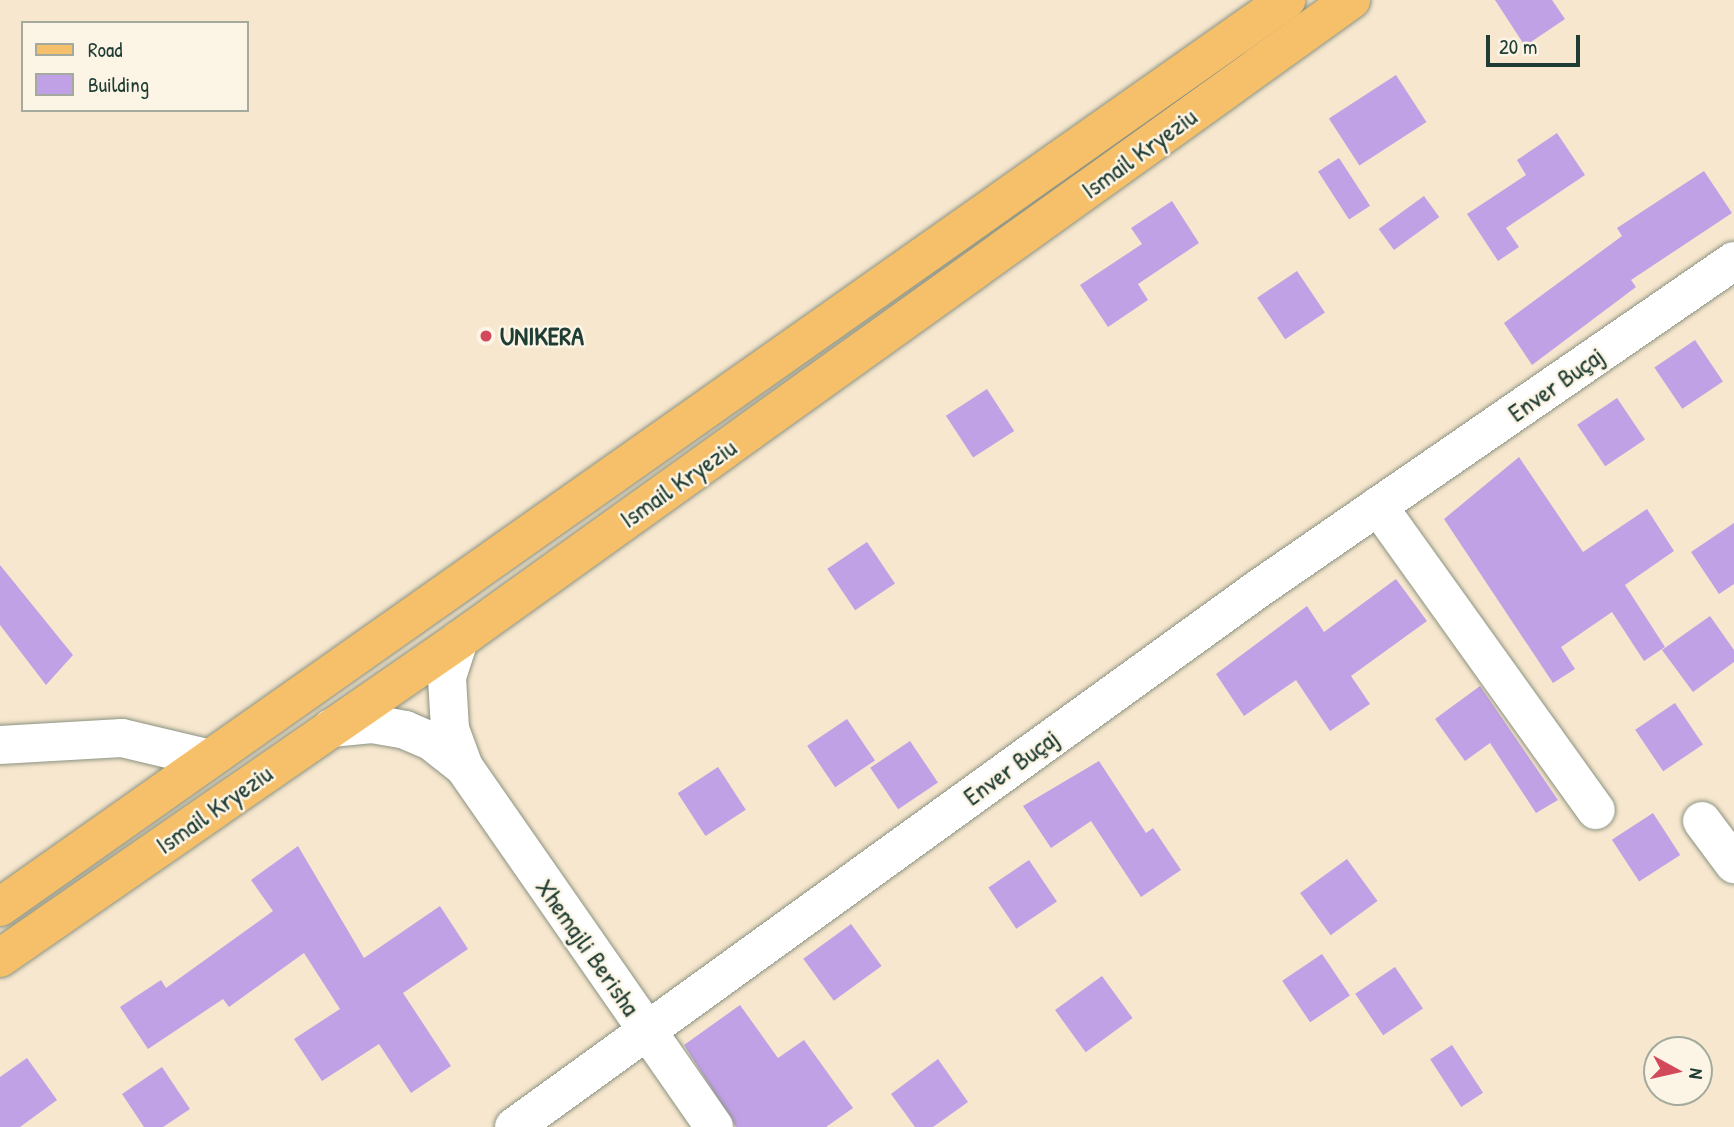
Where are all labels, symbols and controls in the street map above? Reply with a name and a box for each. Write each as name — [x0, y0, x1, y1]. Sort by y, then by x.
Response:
legend — [21, 21, 248, 112]
scale bar — [1489, 21, 1584, 65]
text: 20 m — [1499, 32, 1537, 61]
text: Road — [88, 35, 122, 64]
text: Building — [88, 70, 149, 99]
street label: Ismail Kryeziu — [1075, 101, 1203, 205]
place label: UNIKERA — [500, 320, 584, 352]
marker: UNIKERA — [478, 328, 494, 344]
street label: Enver Buçaj — [1502, 340, 1610, 428]
street label: Ismail Kryeziu — [614, 431, 742, 535]
street label: Enver Buçaj — [957, 722, 1065, 812]
street label: Ismail Kryeziu — [150, 757, 278, 861]
street label: Xhemajli Berisha — [529, 872, 647, 1022]
north arrow — [1643, 1036, 1713, 1106]
text: N — [1683, 1067, 1710, 1080]

